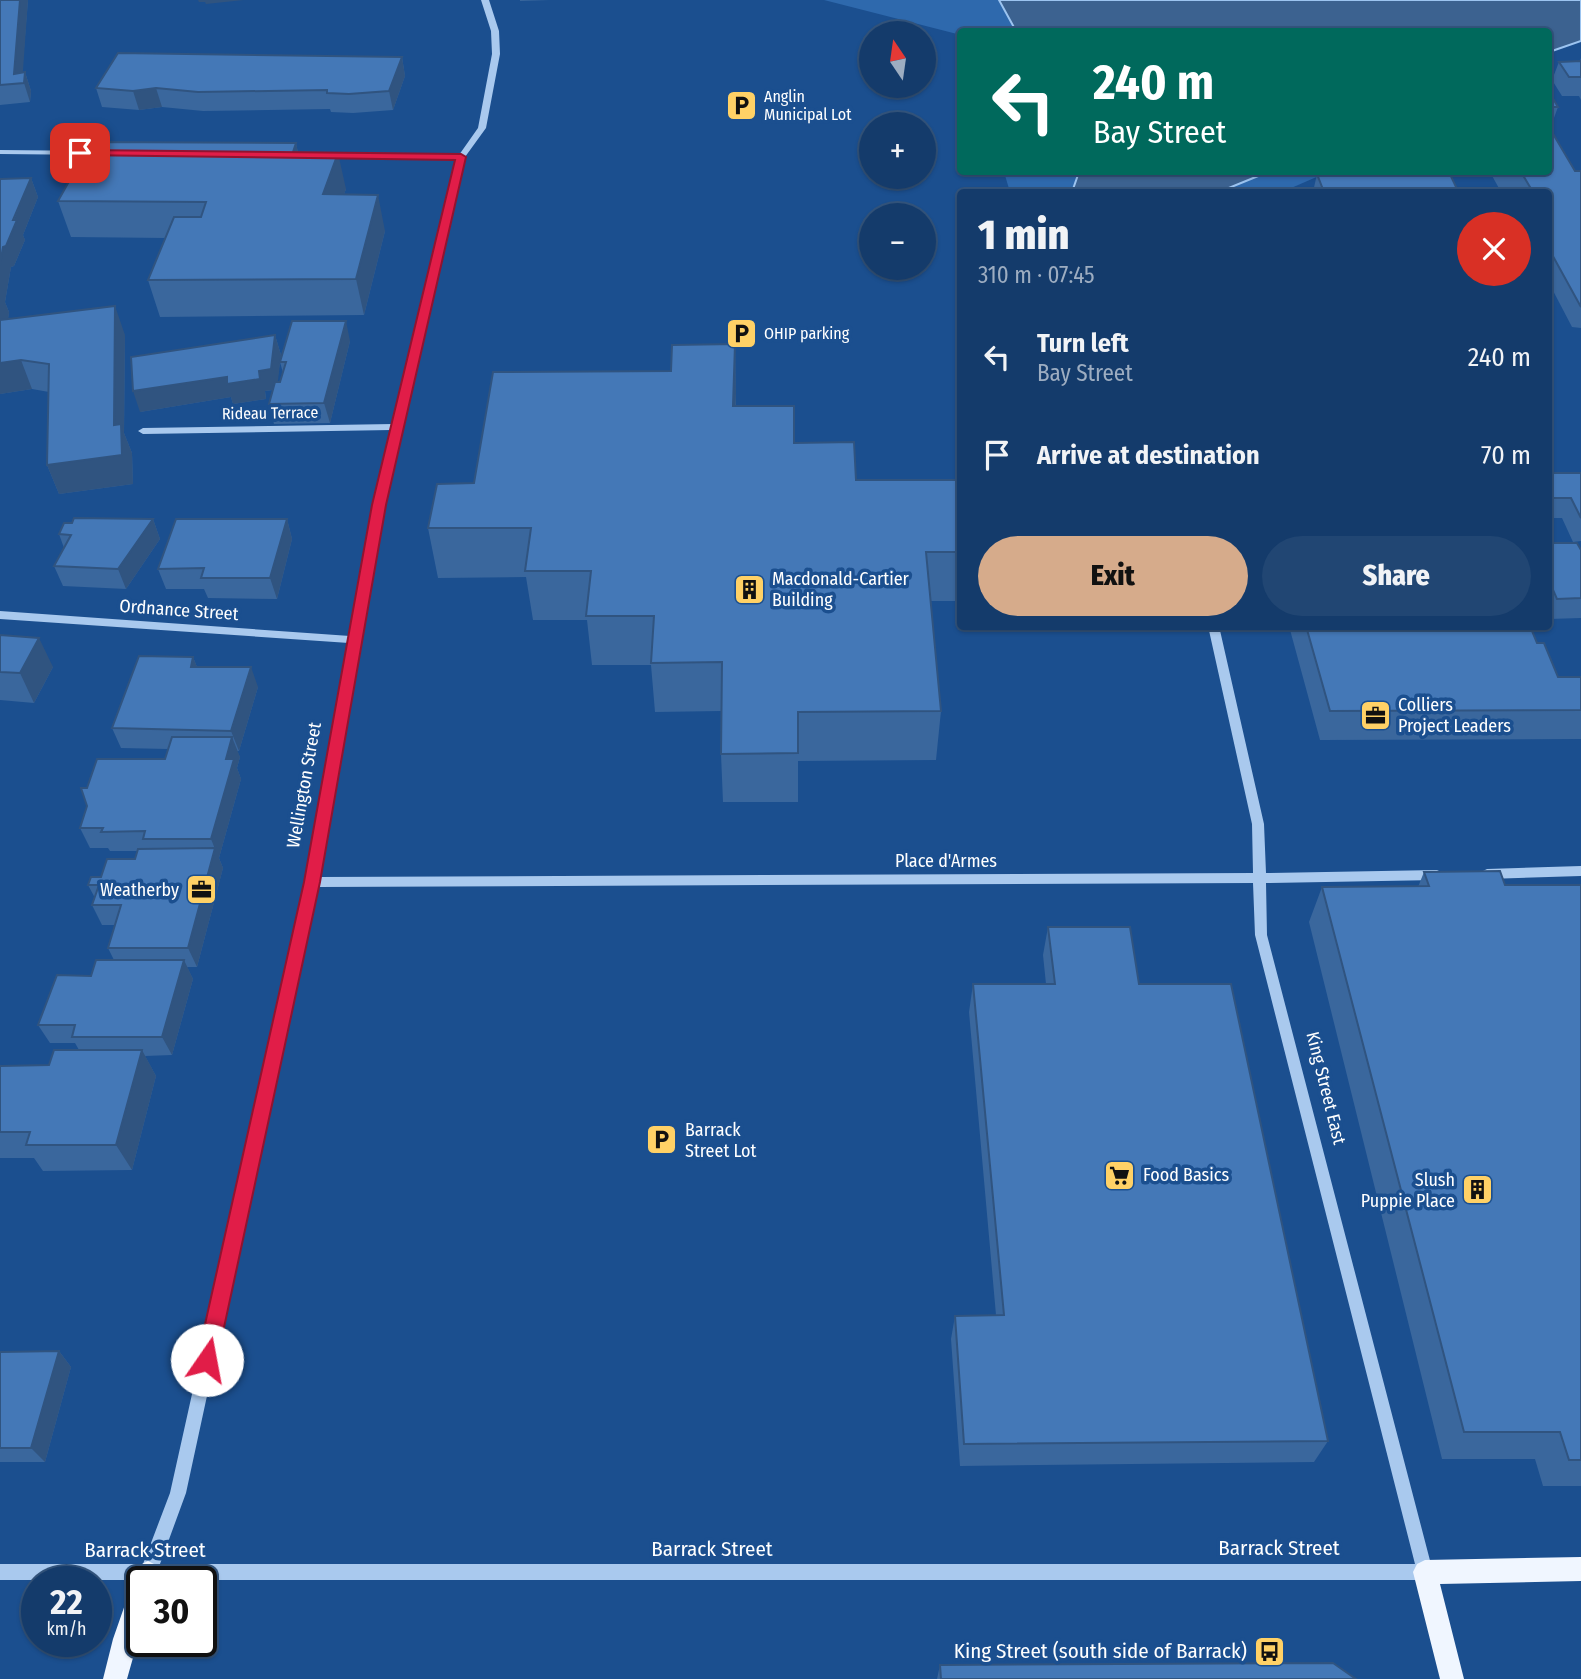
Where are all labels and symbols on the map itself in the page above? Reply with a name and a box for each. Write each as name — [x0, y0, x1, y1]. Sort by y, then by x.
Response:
north arrow — [859, 21, 936, 98]
place label: Anglin Municipal Lot — [764, 87, 852, 124]
parking icon: Anglin Municipal Lot — [724, 88, 758, 122]
pin — [50, 123, 110, 183]
parking icon: OHIP parking — [724, 316, 758, 350]
place label: OHIP parking — [764, 324, 850, 343]
street label: Rideau Terrace — [222, 403, 318, 423]
place label: Macdonald-Cartier Building — [772, 568, 910, 611]
building icon: Macdonald-Cartier Building — [732, 572, 766, 606]
street label: Ordnance Street — [119, 595, 239, 625]
place label: Colliers Project Leaders — [1398, 694, 1511, 737]
office icon: Colliers Project Leaders — [1358, 698, 1392, 732]
street label: Wellington Street — [282, 720, 326, 850]
street label: Place d'Armes — [895, 850, 997, 872]
office icon: Weatherby — [185, 873, 219, 907]
place label: Weatherby — [100, 879, 179, 901]
street label: King Street East — [1301, 1029, 1351, 1147]
place label: Barrack Street Lot — [685, 1119, 757, 1162]
parking icon: Barrack Street Lot — [645, 1123, 679, 1157]
supermarket icon: Food Basics — [1103, 1158, 1137, 1192]
place label: Food Basics — [1143, 1164, 1230, 1186]
place label: Slush Puppie Place — [1361, 1169, 1455, 1212]
building icon: Slush Puppie Place — [1461, 1173, 1495, 1207]
position arrow — [170, 1323, 244, 1397]
street label: Barrack Street — [1218, 1535, 1340, 1561]
street label: Barrack Street — [651, 1536, 773, 1562]
street label: Barrack Street — [84, 1537, 206, 1563]
speed limit sign: 30 — [126, 1566, 217, 1657]
bus stop icon: King Street (south side of Barrack) — [1253, 1634, 1287, 1668]
place label: King Street (south side of Barrack) — [954, 1638, 1247, 1664]

